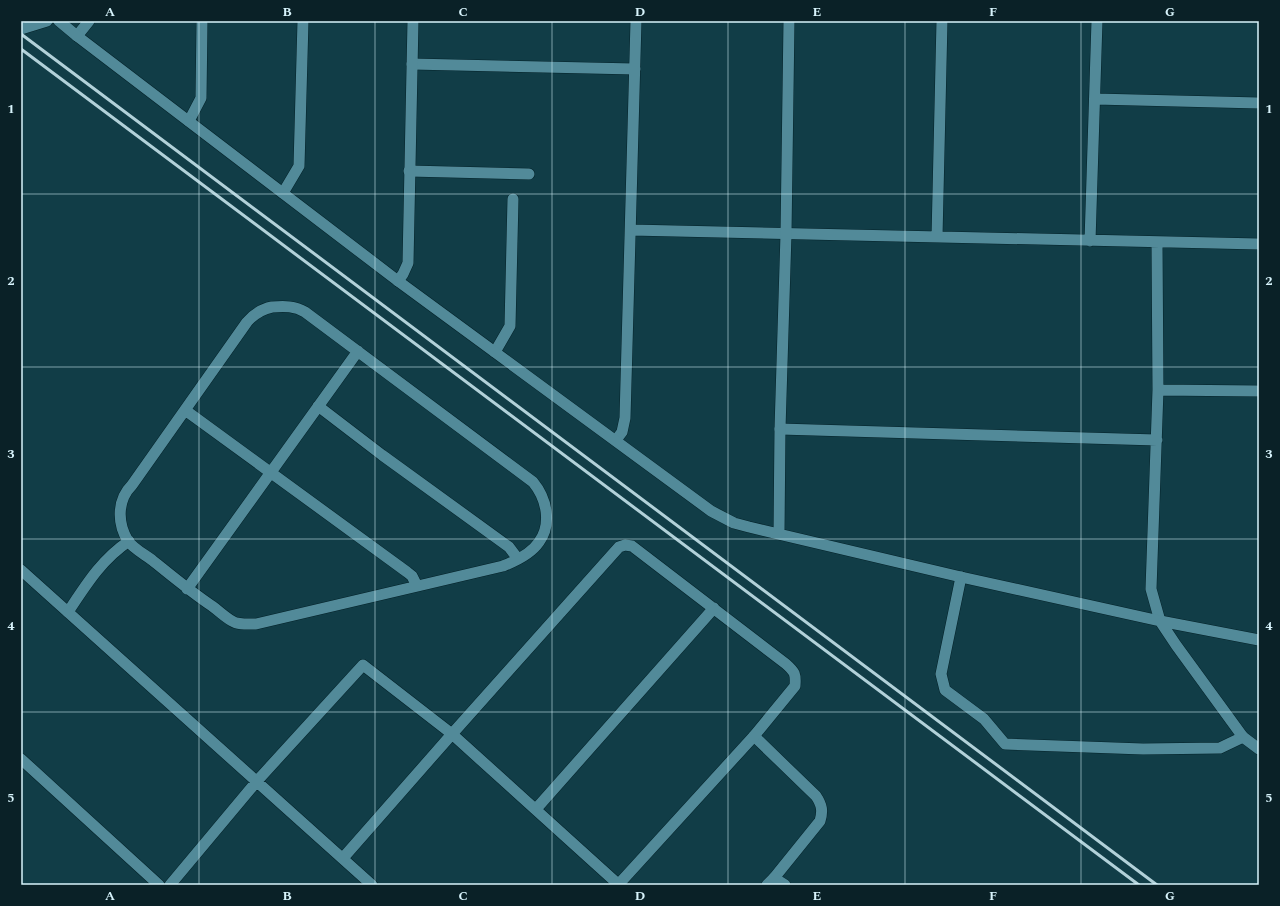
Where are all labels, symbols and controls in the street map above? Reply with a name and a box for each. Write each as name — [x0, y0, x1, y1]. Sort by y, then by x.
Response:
text: A — [105, 2, 115, 22]
text: B — [282, 2, 292, 22]
text: C — [458, 2, 468, 22]
text: D — [635, 2, 645, 22]
text: E — [813, 2, 822, 22]
text: F — [989, 2, 997, 22]
text: G — [1165, 2, 1175, 22]
text: 1 — [7, 99, 15, 119]
text: 1 — [1265, 99, 1273, 119]
text: 2 — [7, 271, 15, 291]
text: 2 — [1265, 271, 1273, 291]
text: 3 — [7, 444, 15, 464]
text: 3 — [1265, 444, 1273, 464]
text: 4 — [7, 616, 15, 636]
text: 4 — [1265, 616, 1273, 636]
text: 5 — [7, 788, 15, 808]
text: 5 — [1265, 788, 1273, 808]
text: A — [105, 886, 115, 906]
text: B — [282, 886, 292, 906]
text: C — [458, 886, 468, 906]
text: D — [635, 886, 645, 906]
text: E — [813, 886, 822, 906]
text: F — [989, 886, 997, 906]
text: G — [1165, 886, 1175, 906]

